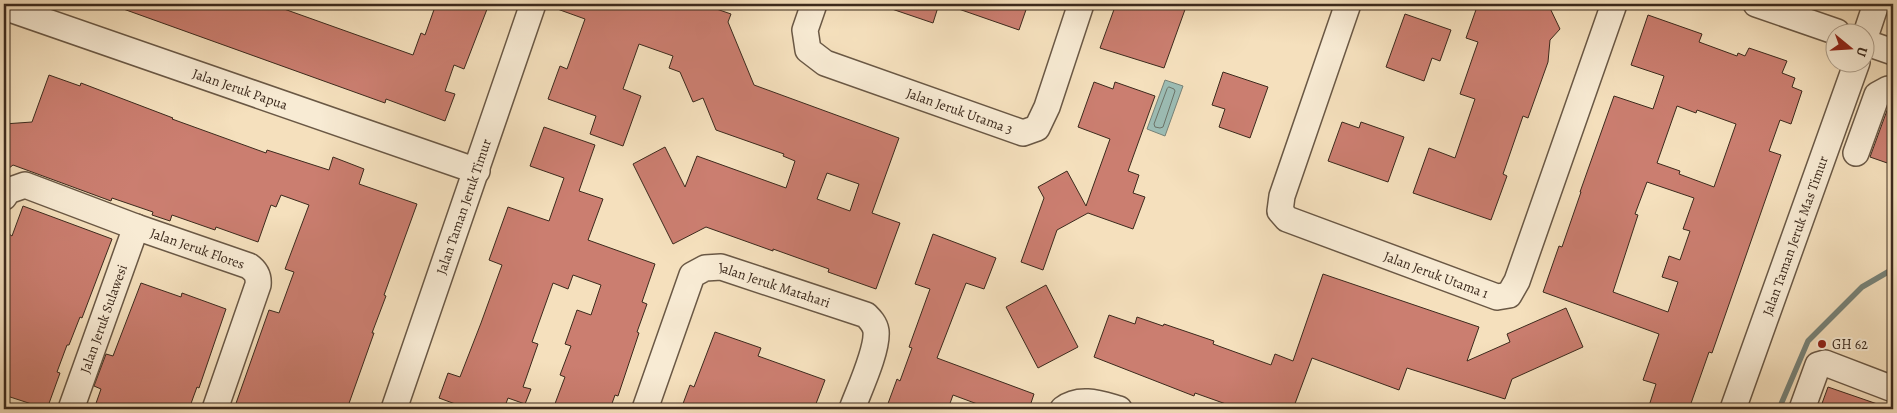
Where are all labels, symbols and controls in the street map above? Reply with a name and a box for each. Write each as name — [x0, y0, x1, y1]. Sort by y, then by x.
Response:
north arrow — [1824, 22, 1874, 72]
text: U — [1851, 45, 1872, 59]
street label: Jalan Jeruk Papua — [190, 64, 291, 115]
street label: Jalan Jeruk Utama 3 — [904, 84, 1015, 139]
street label: Jalan Taman Jeruk Timur — [432, 136, 496, 277]
street label: Jalan Taman Jeruk Mas Timur — [1758, 153, 1833, 319]
street label: Jalan Jeruk Flores — [148, 224, 247, 274]
street label: Jalan Jeruk Utama 1 — [1381, 247, 1491, 303]
street label: Jalan Jeruk Matahari — [718, 258, 833, 313]
street label: Jalan Jeruk Sulawesi — [76, 262, 132, 376]
place label: GH 62 — [1832, 335, 1868, 354]
marker: GH 62 — [1816, 338, 1828, 350]

